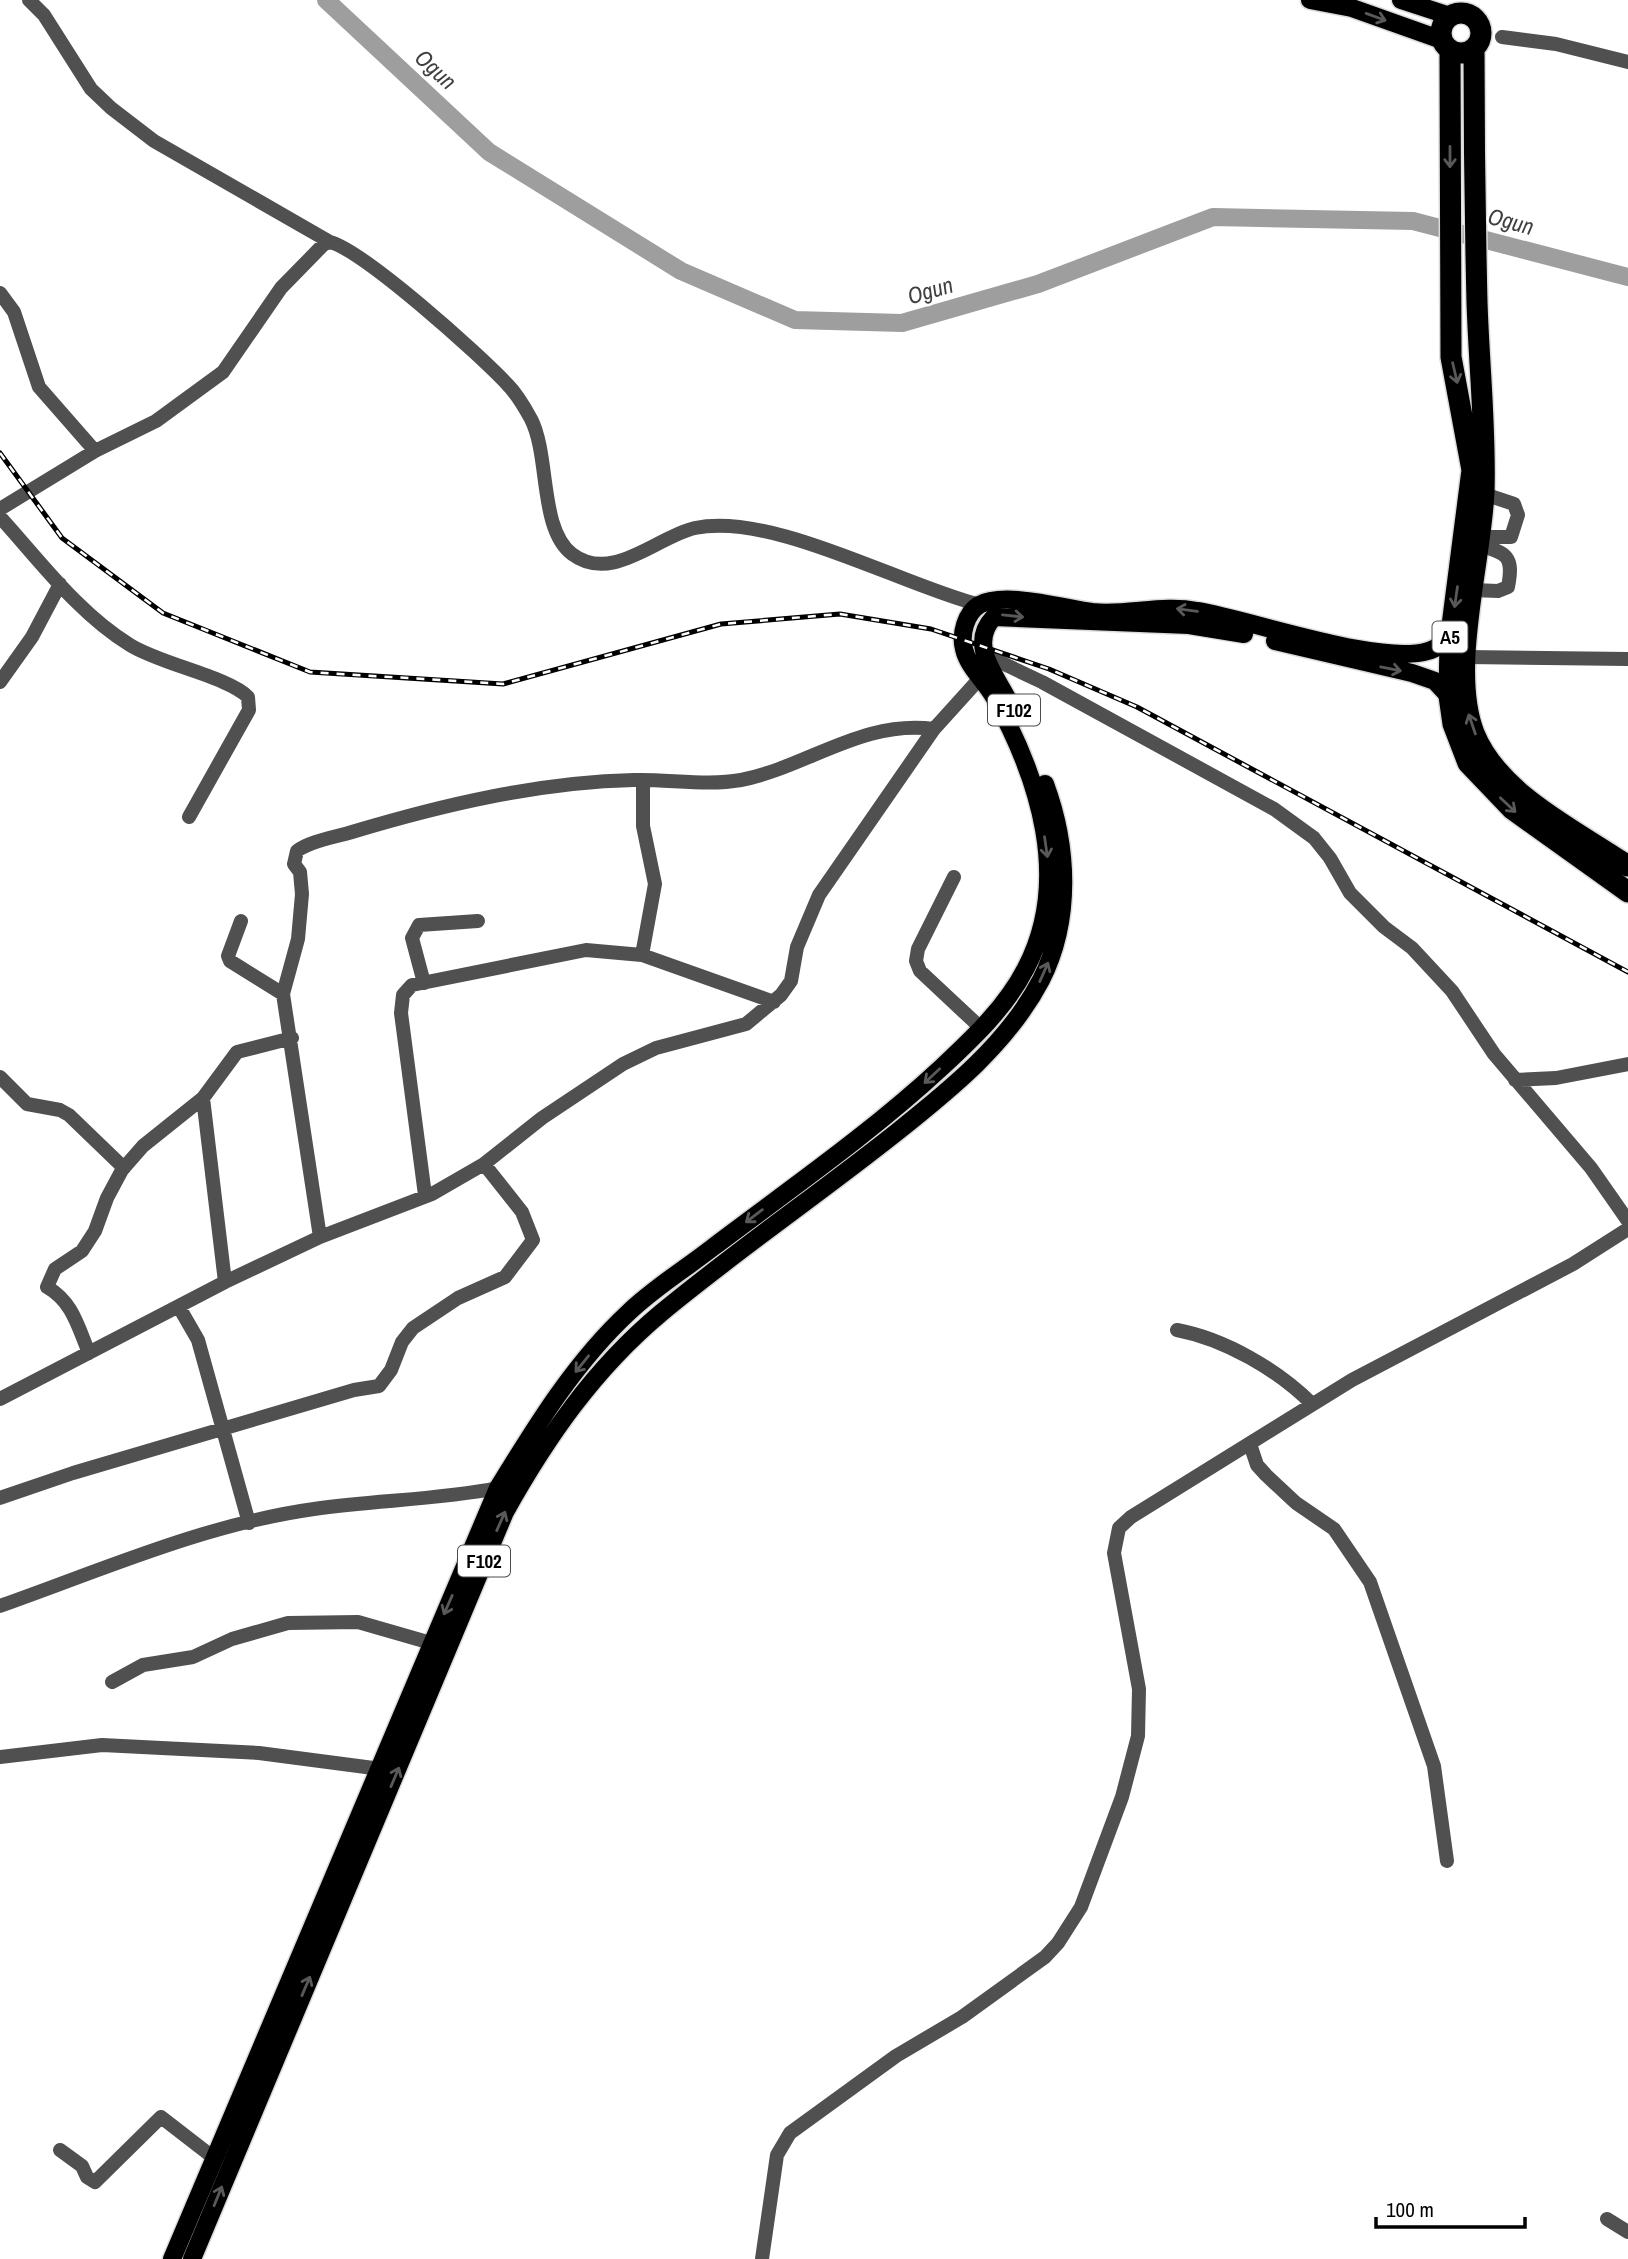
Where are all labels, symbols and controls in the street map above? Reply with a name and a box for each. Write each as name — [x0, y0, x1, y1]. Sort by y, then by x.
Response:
one-way arrow — [1364, 12, 1386, 24]
water label: Ogun — [409, 42, 463, 96]
one-way arrow — [1443, 145, 1457, 168]
water label: Ogun — [1485, 200, 1537, 242]
water label: Ogun — [904, 269, 956, 311]
one-way arrow — [1448, 361, 1462, 384]
one-way arrow — [1449, 586, 1462, 608]
one-way arrow — [1176, 603, 1199, 616]
one-way arrow — [1002, 610, 1024, 623]
road number: A5 — [1432, 622, 1468, 652]
one-way arrow — [1379, 663, 1402, 676]
road number: F102 — [988, 694, 1040, 726]
one-way arrow — [1465, 713, 1478, 735]
one-way arrow — [1499, 797, 1517, 813]
one-way arrow — [1040, 836, 1053, 858]
one-way arrow — [1038, 962, 1051, 983]
one-way arrow — [923, 1068, 941, 1084]
one-way arrow — [745, 1209, 763, 1224]
one-way arrow — [574, 1355, 590, 1373]
one-way arrow — [495, 1511, 508, 1533]
road number: F102 — [458, 1546, 510, 1576]
one-way arrow — [441, 1593, 454, 1615]
one-way arrow — [390, 1767, 403, 1788]
one-way arrow — [301, 1976, 314, 1997]
one-way arrow — [213, 2186, 226, 2207]
scale bar — [1376, 2186, 1525, 2230]
text: 100 m — [1386, 2195, 1434, 2224]

